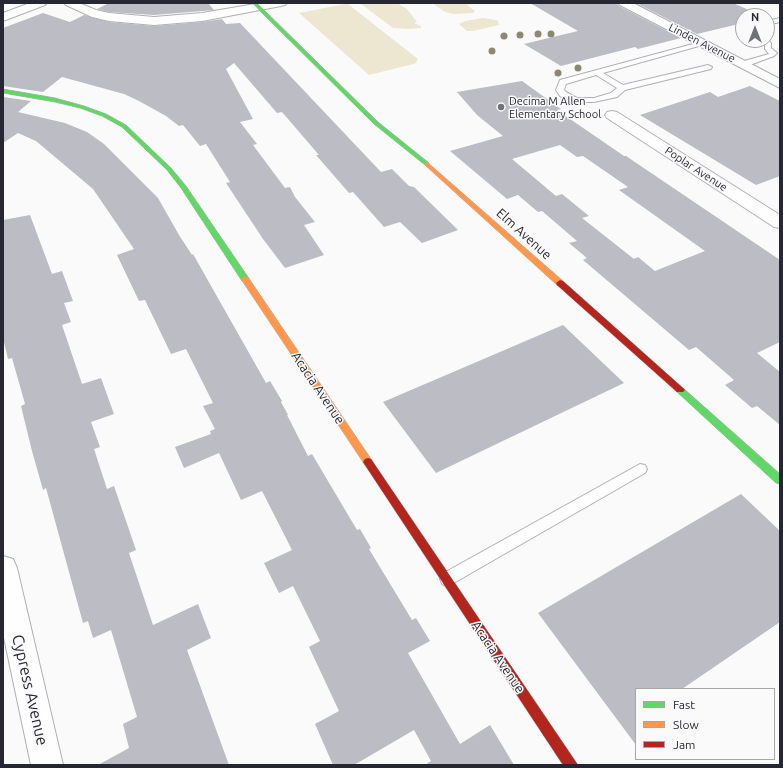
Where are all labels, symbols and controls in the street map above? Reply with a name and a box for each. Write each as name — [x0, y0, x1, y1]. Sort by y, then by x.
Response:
north arrow — [735, 8, 775, 48]
text: N — [751, 11, 759, 23]
street label: Linden Avenue — [667, 21, 737, 65]
place label: Decima M Allen Elementary School — [509, 94, 601, 120]
marker: Decima M Allen Elementary School — [496, 102, 506, 112]
street label: Poplar Avenue — [662, 144, 730, 194]
street label: Elm Avenue — [493, 205, 555, 263]
street label: Acacia Avenue — [288, 349, 348, 427]
street label: Acacia Avenue — [468, 618, 528, 696]
street label: Cypress Avenue — [8, 633, 52, 747]
legend — [635, 688, 775, 760]
text: Fast — [673, 698, 695, 711]
text: Slow — [673, 718, 699, 731]
text: Jam — [673, 738, 695, 751]

